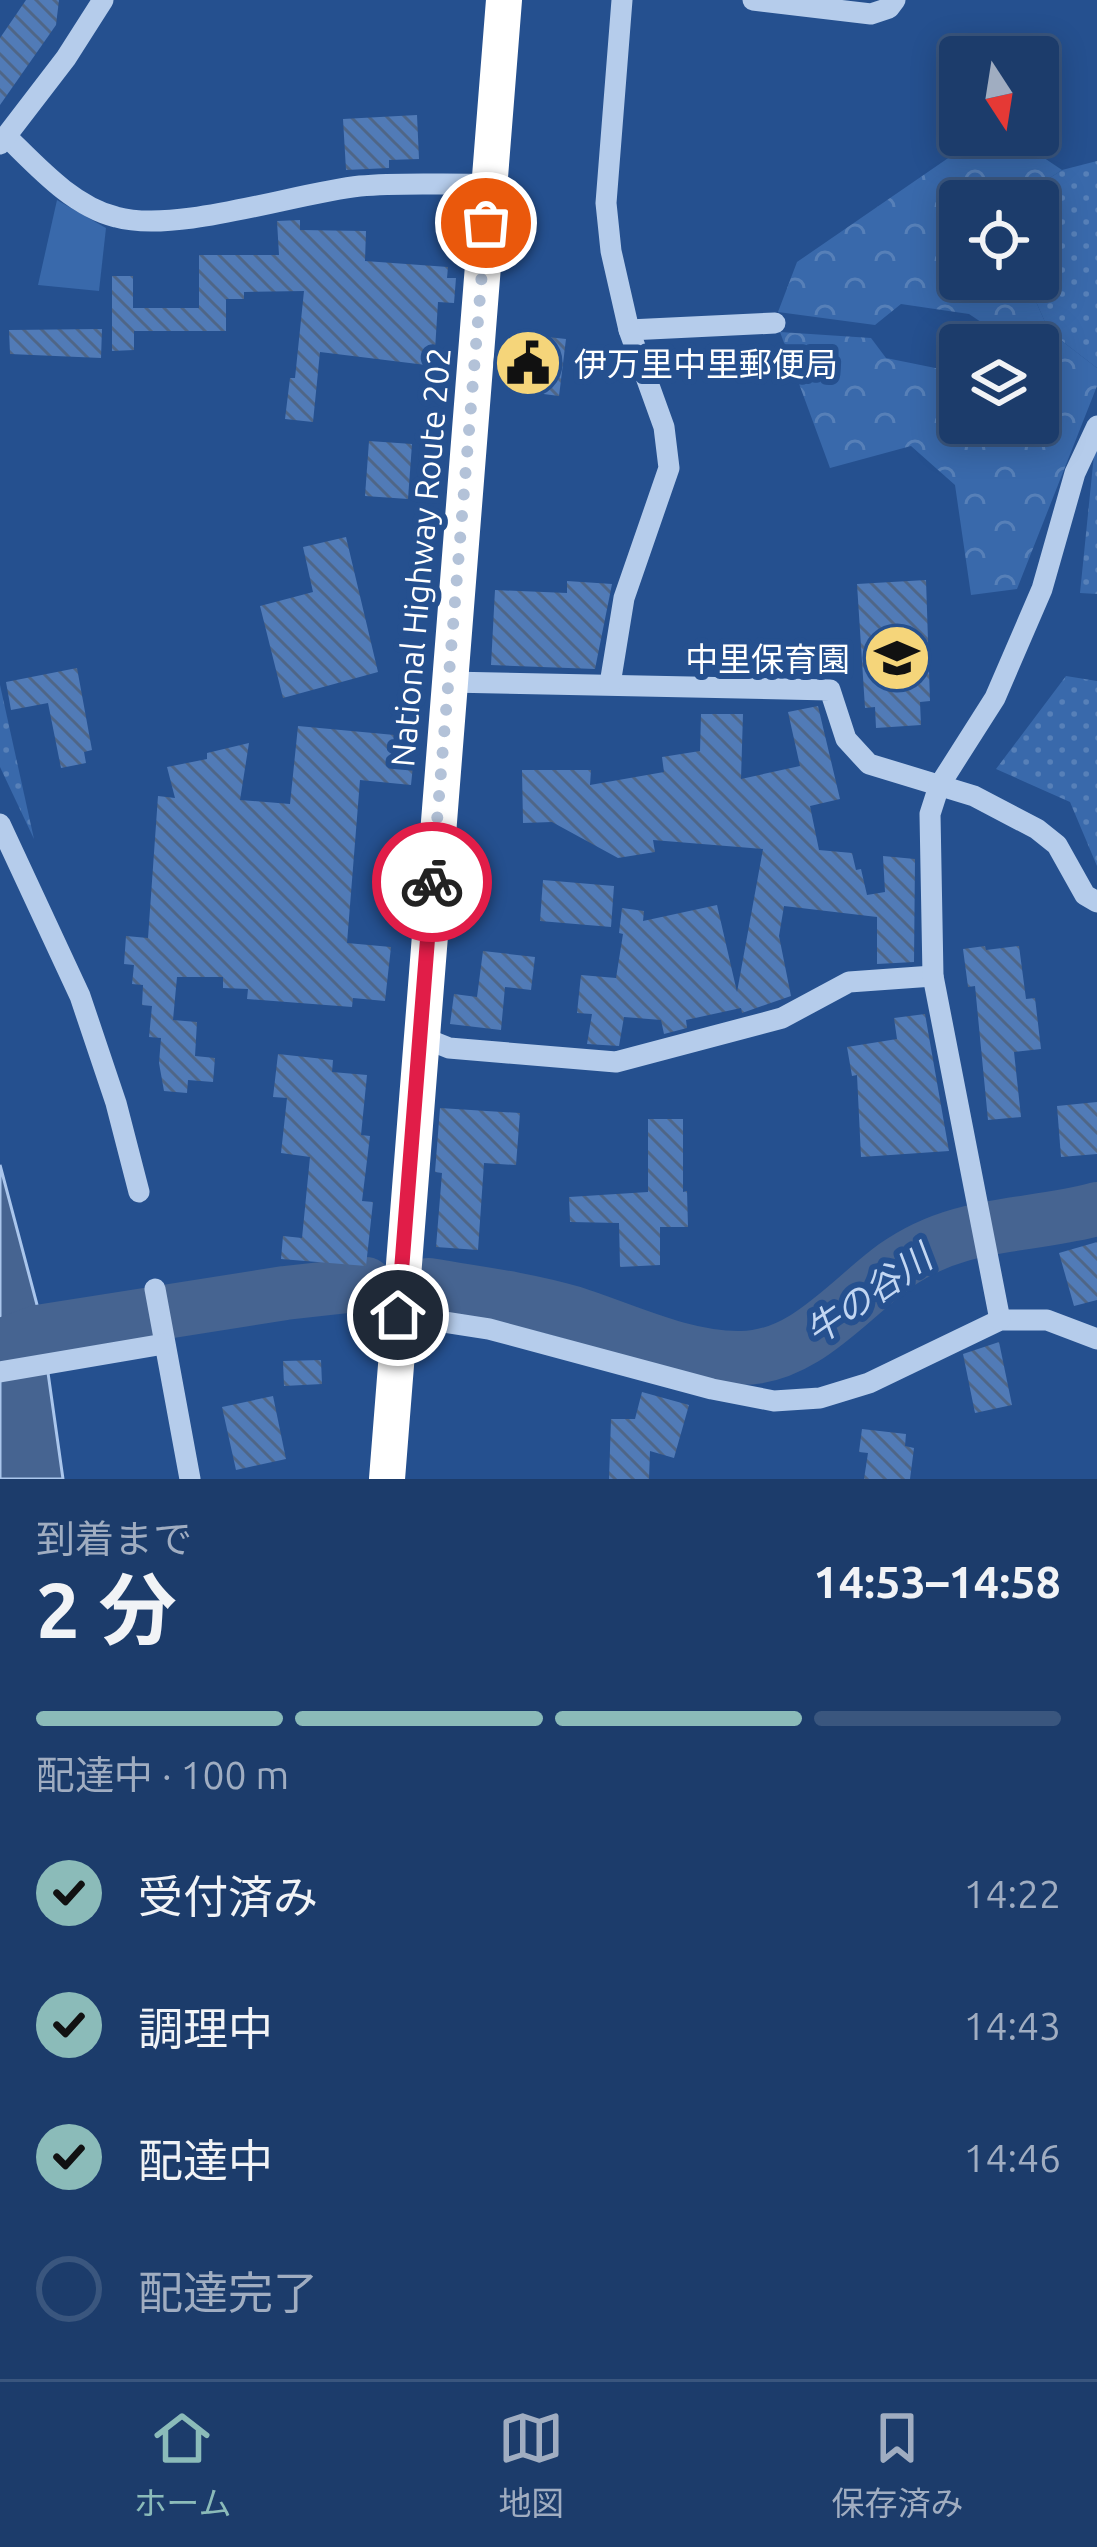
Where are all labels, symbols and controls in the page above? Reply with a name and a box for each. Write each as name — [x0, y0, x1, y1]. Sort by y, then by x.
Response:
north arrow — [939, 36, 1059, 156]
map controls — [939, 36, 1059, 444]
pin — [435, 172, 537, 274]
button: locate — [939, 180, 1059, 300]
icon: bag — [453, 190, 519, 256]
button: layers — [939, 324, 1059, 444]
public building icon: 伊万里中里郵便局 — [493, 328, 563, 398]
place label: 伊万里中里郵便局 — [574, 345, 838, 382]
street label: National Highway Route 202 — [383, 346, 457, 768]
school or university icon: 中里保育園 — [862, 623, 932, 693]
place label: 中里保育園 — [685, 640, 850, 677]
courier — [372, 822, 492, 942]
icon: bike — [399, 849, 465, 915]
water label: 牛の谷川 — [797, 1234, 942, 1352]
pin — [347, 1264, 449, 1366]
icon: home — [365, 1282, 431, 1348]
text: 到着まで — [36, 1517, 192, 1560]
text: 14:53–14:58 — [813, 1556, 1061, 1607]
text: 2 分 — [36, 1565, 176, 1653]
text: 配達中 · 100 m — [36, 1753, 289, 1796]
icon: check — [36, 1860, 102, 1926]
text: 受付済み — [138, 1871, 318, 1922]
text: 14:22 — [963, 1872, 1061, 1915]
icon: check — [36, 1992, 102, 2058]
text: 調理中 — [138, 2003, 273, 2054]
text: 14:43 — [963, 2004, 1061, 2047]
icon: check — [36, 2124, 102, 2190]
text: 配達中 — [138, 2135, 273, 2186]
text: 14:46 — [963, 2136, 1061, 2179]
text: 配達完了 — [138, 2267, 318, 2318]
tab: ホーム — [133, 2405, 232, 2525]
tab: 地図 — [498, 2405, 564, 2525]
tab: 保存済み — [831, 2405, 963, 2525]

